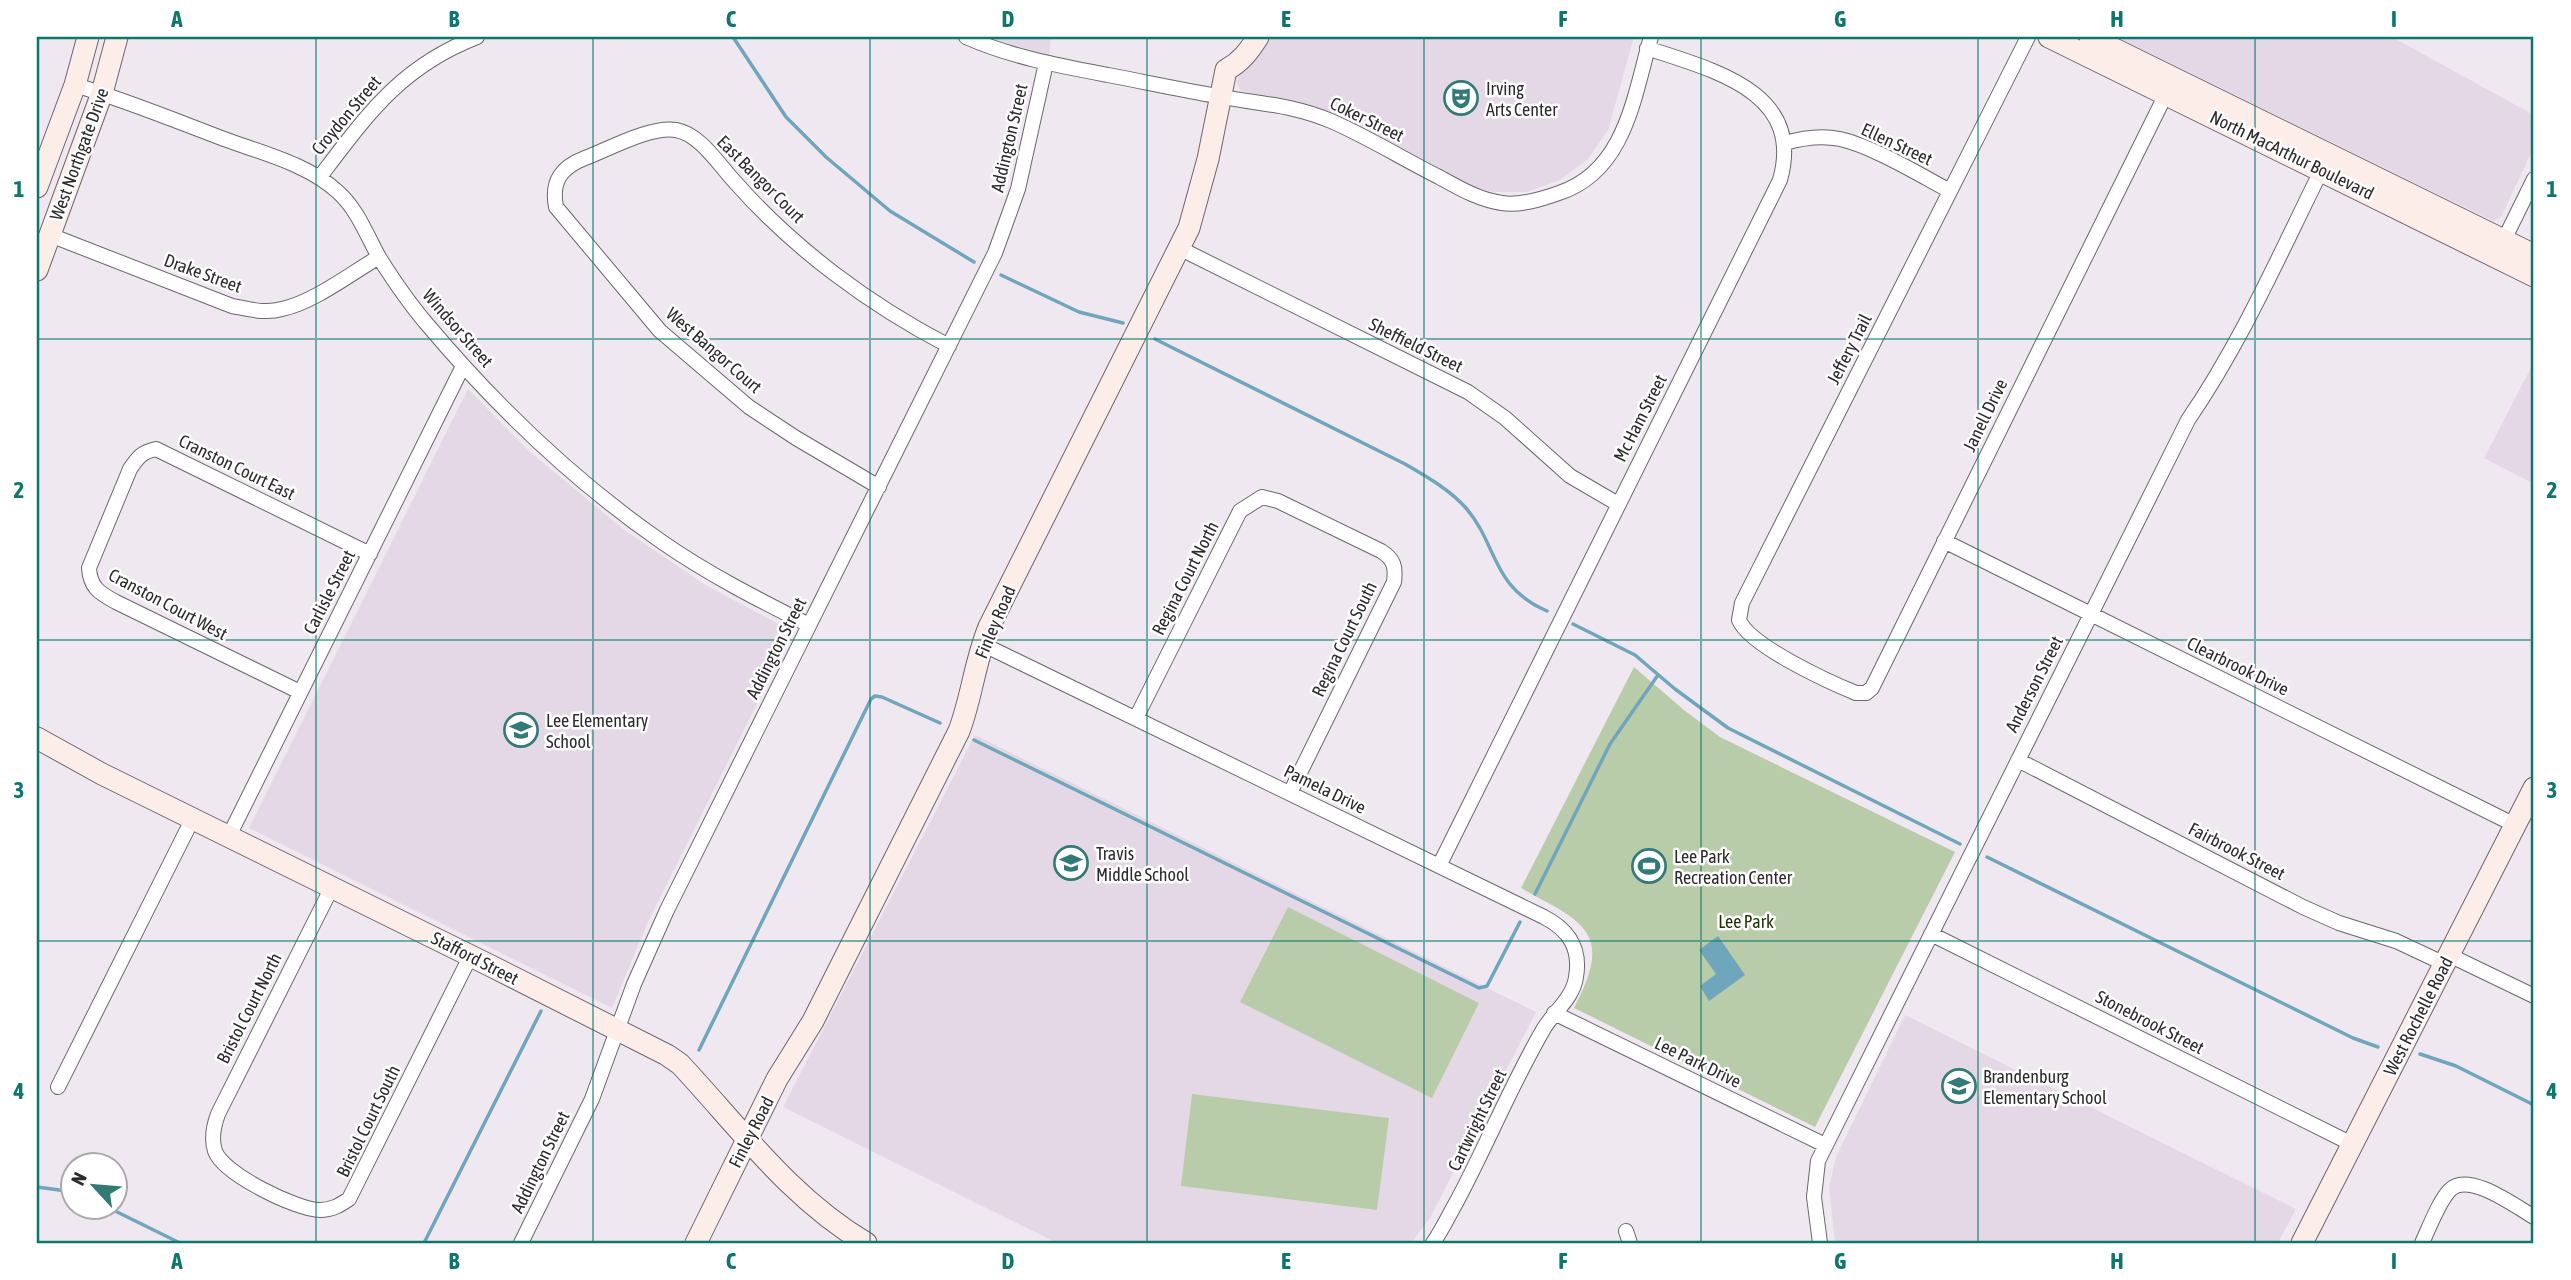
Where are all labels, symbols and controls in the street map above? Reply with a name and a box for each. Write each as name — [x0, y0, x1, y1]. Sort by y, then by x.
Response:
text: A — [170, 6, 183, 32]
text: B — [449, 6, 460, 32]
text: C — [726, 6, 737, 32]
text: D — [1002, 6, 1015, 32]
text: E — [1281, 6, 1291, 32]
text: F — [1558, 6, 1568, 32]
text: G — [1834, 6, 1846, 32]
text: H — [2110, 6, 2124, 32]
text: I — [2391, 6, 2397, 32]
street label: Croydon Street — [307, 71, 385, 159]
place label: Irving Arts Center — [1486, 78, 1558, 120]
theatre icon: Irving Arts Center — [1442, 79, 1480, 117]
street label: Addington Street — [986, 82, 1032, 194]
street label: West Northgate Drive — [45, 85, 113, 223]
street label: Coker Street — [1327, 92, 1407, 146]
street label: North MacArthur Boulevard — [2207, 106, 2377, 204]
street label: Ellen Street — [1858, 118, 1936, 170]
street label: East Bangor Court — [713, 131, 809, 227]
text: 1 — [14, 176, 25, 202]
text: 1 — [2547, 176, 2558, 202]
street label: Drake Street — [161, 249, 245, 297]
street label: Windsor Street — [418, 285, 498, 371]
street label: West Bangor Court — [662, 303, 766, 397]
street label: Jeffery Trail — [1822, 310, 1876, 388]
street label: Sheffield Street — [1366, 313, 1466, 377]
street label: Mc Ham Street — [1609, 371, 1671, 465]
street label: Janell Drive — [1958, 375, 2012, 455]
street label: Cranston Court East — [175, 430, 299, 504]
text: 2 — [14, 477, 24, 503]
text: 2 — [2547, 477, 2557, 503]
street label: Regina Court North — [1147, 518, 1223, 638]
street label: Carlisle Street — [299, 546, 359, 638]
street label: Cranston Court West — [105, 564, 231, 644]
street label: Regina Court South — [1307, 578, 1381, 700]
street label: Finley Road — [970, 582, 1020, 662]
street label: Addington Street — [742, 594, 810, 702]
street label: Anderson Street — [2001, 632, 2067, 736]
street label: Clearbrook Drive — [2184, 632, 2292, 700]
place label: Lee Elementary School — [546, 710, 648, 752]
school or university icon: Lee Elementary School — [502, 711, 540, 749]
street label: Pamela Drive — [1281, 760, 1369, 818]
text: 3 — [14, 777, 24, 803]
text: 3 — [2547, 777, 2557, 803]
street label: Fairbrook Street — [2185, 818, 2289, 884]
place label: Travis Middle School — [1096, 843, 1189, 885]
school or university icon: Travis Middle School — [1052, 844, 1090, 882]
place label: Lee Park Recreation Center — [1674, 846, 1793, 888]
sports icon: Lee Park Recreation Center — [1630, 847, 1668, 885]
park label: Lee Park — [1718, 911, 1774, 932]
street label: Stafford Street — [428, 927, 522, 989]
street label: Bristol Court North — [212, 949, 286, 1067]
street label: West Rochelle Road — [2379, 953, 2457, 1079]
street label: Stonebrook Street — [2092, 986, 2208, 1058]
street label: Lee Park Drive — [1652, 1032, 1744, 1092]
street label: Bristol Court South — [332, 1062, 404, 1180]
street label: Cartwright Street — [1443, 1066, 1511, 1174]
place label: Brandenburg Elementary School — [1983, 1066, 2107, 1108]
school or university icon: Brandenburg Elementary School — [1940, 1067, 1978, 1105]
text: 4 — [13, 1078, 25, 1104]
text: 4 — [2546, 1078, 2558, 1104]
street label: Finley Road — [724, 1093, 778, 1171]
street label: Addington Street — [506, 1108, 574, 1216]
north arrow — [60, 1150, 130, 1220]
text: N — [66, 1169, 91, 1188]
text: A — [170, 1248, 183, 1274]
text: B — [449, 1248, 460, 1274]
text: C — [726, 1248, 737, 1274]
text: D — [1002, 1248, 1015, 1274]
text: E — [1281, 1248, 1291, 1274]
text: F — [1558, 1248, 1568, 1274]
text: G — [1834, 1248, 1846, 1274]
text: H — [2110, 1248, 2124, 1274]
text: I — [2391, 1248, 2397, 1274]

